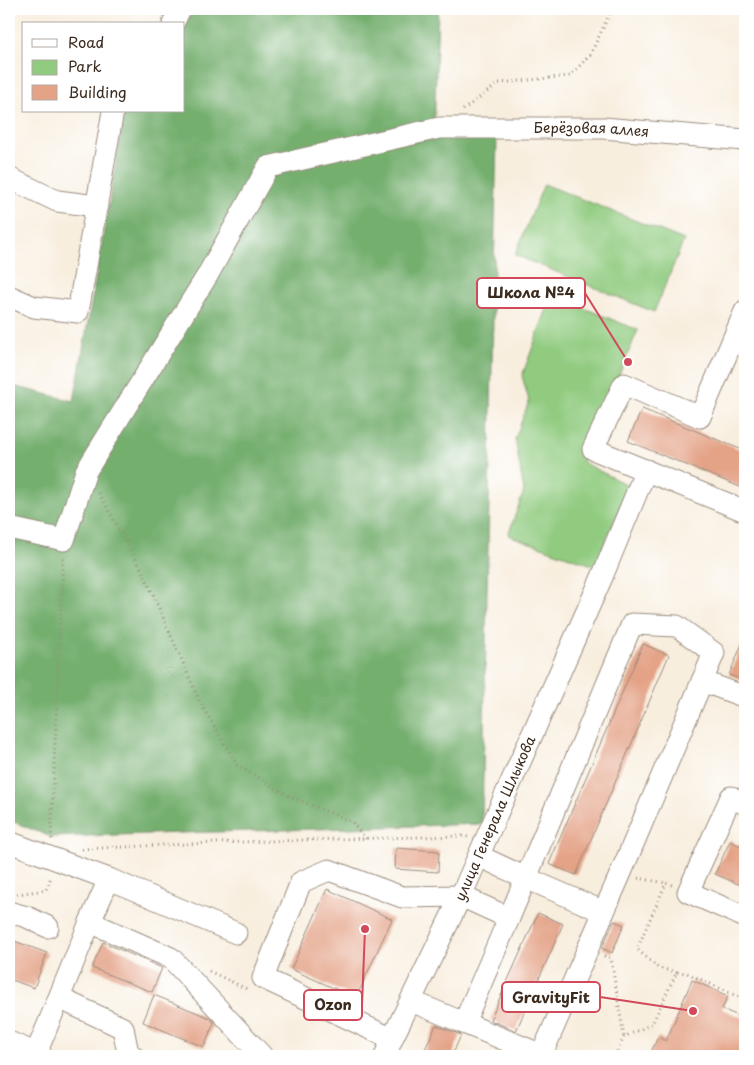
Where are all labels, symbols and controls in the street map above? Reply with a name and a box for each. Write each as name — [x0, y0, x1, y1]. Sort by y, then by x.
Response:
legend — [22, 22, 185, 112]
text: Road — [68, 30, 104, 53]
text: Park — [68, 54, 102, 77]
text: Building — [68, 80, 127, 103]
street label: Берёзовая аллея — [534, 117, 650, 142]
callout: Школа №4 — [477, 278, 585, 308]
text: Школа №4 — [487, 280, 575, 303]
street label: улица Генерала Шлыкова — [449, 732, 541, 904]
callout: GravityFit — [502, 982, 600, 1012]
text: GravityFit — [512, 985, 590, 1008]
callout: Ozon — [304, 990, 362, 1020]
text: Ozon — [314, 992, 352, 1015]

